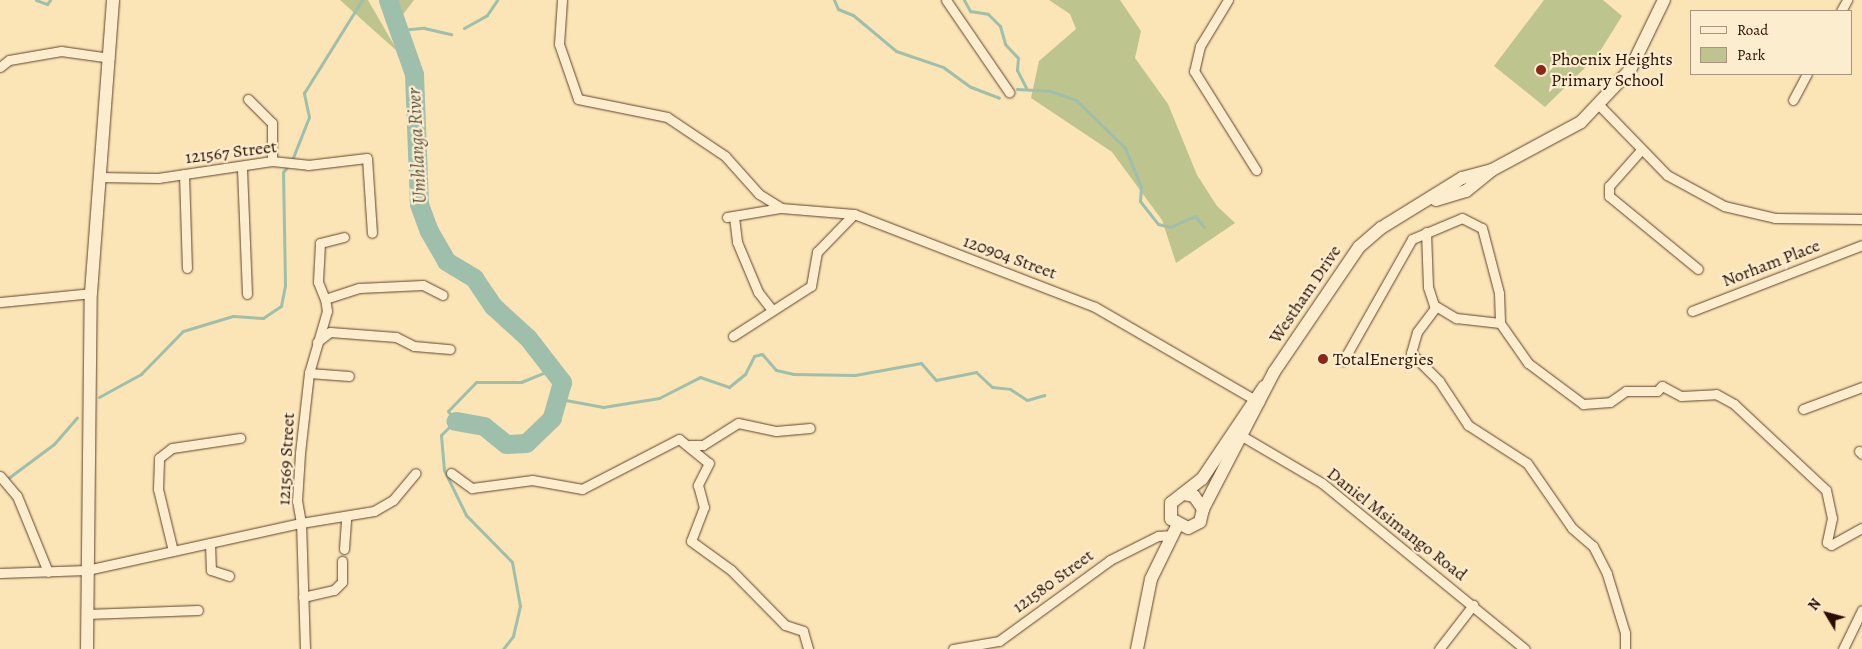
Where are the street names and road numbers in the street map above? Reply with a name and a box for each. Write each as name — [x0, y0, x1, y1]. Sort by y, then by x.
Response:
street label: 121567 Street — [184, 136, 278, 168]
street label: 120904 Street — [960, 230, 1060, 284]
street label: Norham Place — [1719, 234, 1823, 292]
street label: Westham Drive — [1264, 241, 1346, 347]
street label: 121569 Street — [273, 412, 299, 506]
street label: Daniel Msimango Road — [1323, 463, 1471, 585]
street label: 121580 Street — [1008, 544, 1098, 618]

